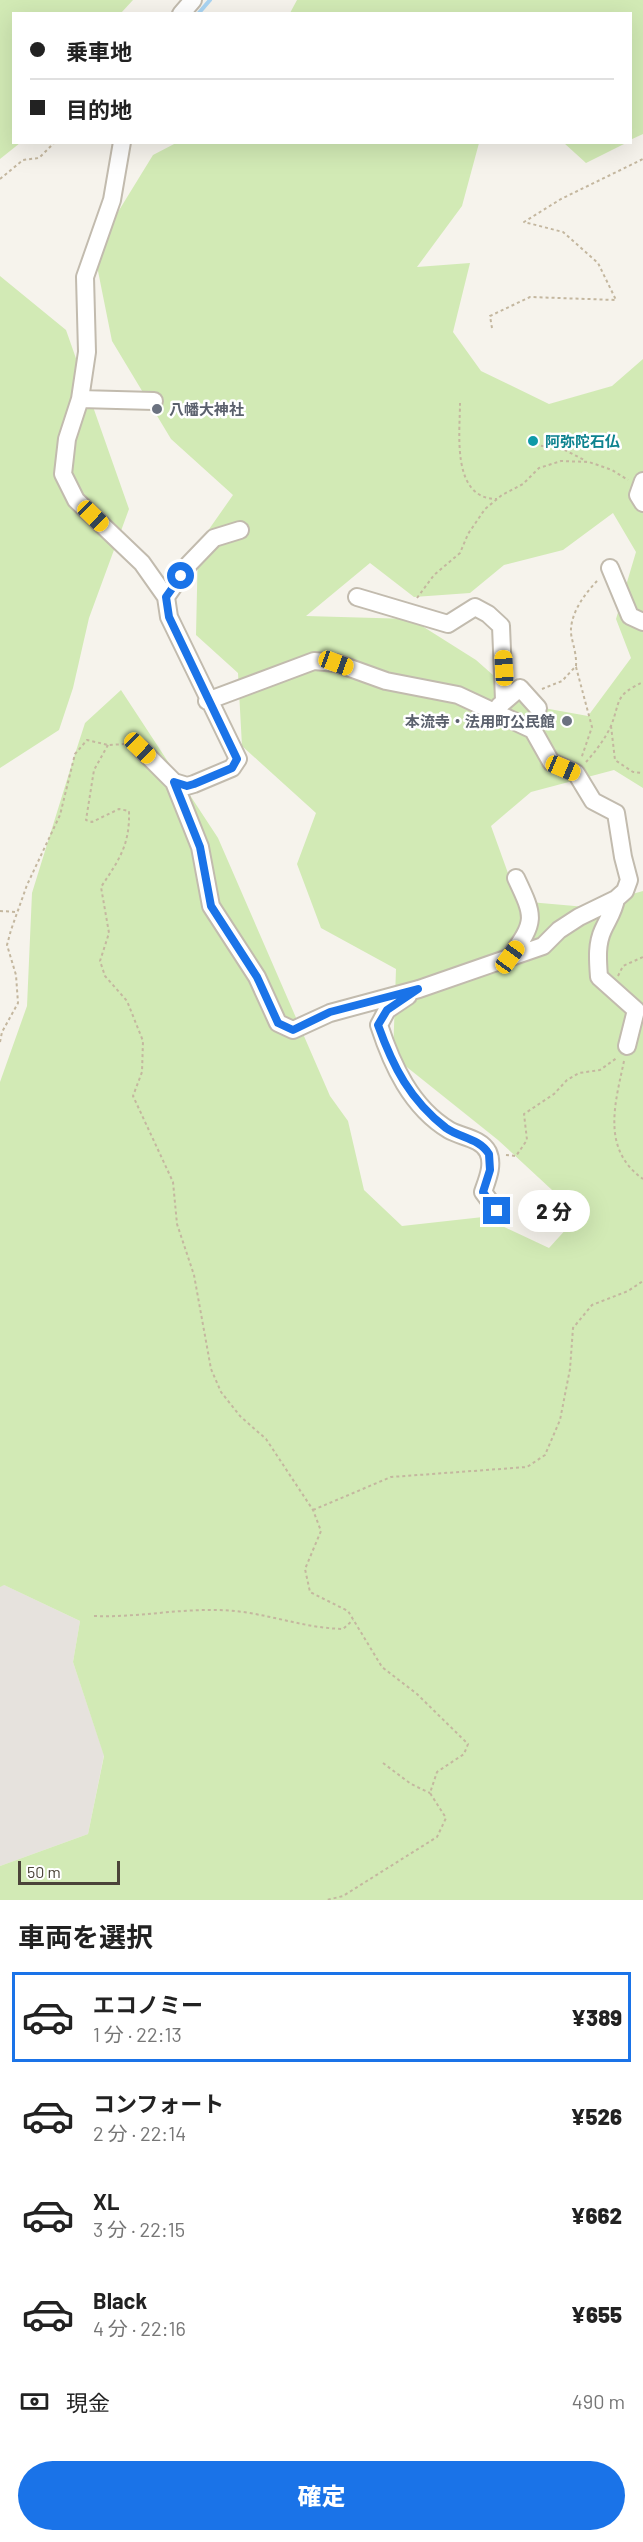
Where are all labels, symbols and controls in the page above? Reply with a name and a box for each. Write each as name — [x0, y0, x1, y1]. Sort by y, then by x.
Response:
text: 乗車地 — [66, 38, 132, 64]
text: 目的地 — [66, 96, 132, 122]
place label: 八幡大神社 — [169, 400, 244, 418]
marker: 八幡大神社 — [150, 402, 164, 416]
place label: 阿弥陀石仏 — [545, 432, 620, 450]
marker: 阿弥陀石仏 — [526, 434, 540, 448]
car — [74, 497, 112, 535]
route start — [167, 562, 194, 589]
car — [316, 648, 356, 678]
car — [494, 650, 514, 686]
place label: 本流寺・法用町公民館 — [405, 712, 555, 730]
marker: 本流寺・法用町公民館 — [560, 714, 574, 728]
car — [121, 729, 159, 767]
car — [543, 753, 583, 783]
car — [492, 937, 528, 977]
callout: 2 分 — [518, 1190, 590, 1232]
route end — [483, 1197, 510, 1224]
text: 2 分 — [536, 1199, 572, 1223]
scale bar — [18, 1858, 120, 1886]
text: 50 m — [27, 1862, 61, 1881]
text: 車両を選択 — [18, 1920, 153, 1952]
icon: car — [21, 1990, 75, 2044]
text: エコノミー — [93, 1991, 203, 2017]
text: ¥389 — [571, 2004, 622, 2030]
text: 1 分 · 22:13 — [93, 2022, 182, 2046]
icon: car — [21, 2089, 75, 2143]
text: コンフォート — [93, 2090, 224, 2116]
text: ¥526 — [570, 2103, 622, 2129]
text: 2 分 · 22:14 — [93, 2121, 186, 2145]
icon: car — [21, 2188, 75, 2242]
text: XL — [93, 2188, 119, 2214]
text: ¥662 — [570, 2202, 622, 2228]
text: 3 分 · 22:15 — [93, 2217, 185, 2241]
icon: car — [21, 2287, 75, 2341]
text: Black — [93, 2287, 147, 2313]
text: ¥655 — [571, 2301, 622, 2327]
text: 4 分 · 22:16 — [93, 2316, 186, 2340]
icon: cash — [18, 2385, 51, 2418]
text: 現金 — [66, 2389, 110, 2415]
text: 490 m — [572, 2389, 625, 2413]
button: 確定 — [18, 2461, 625, 2530]

